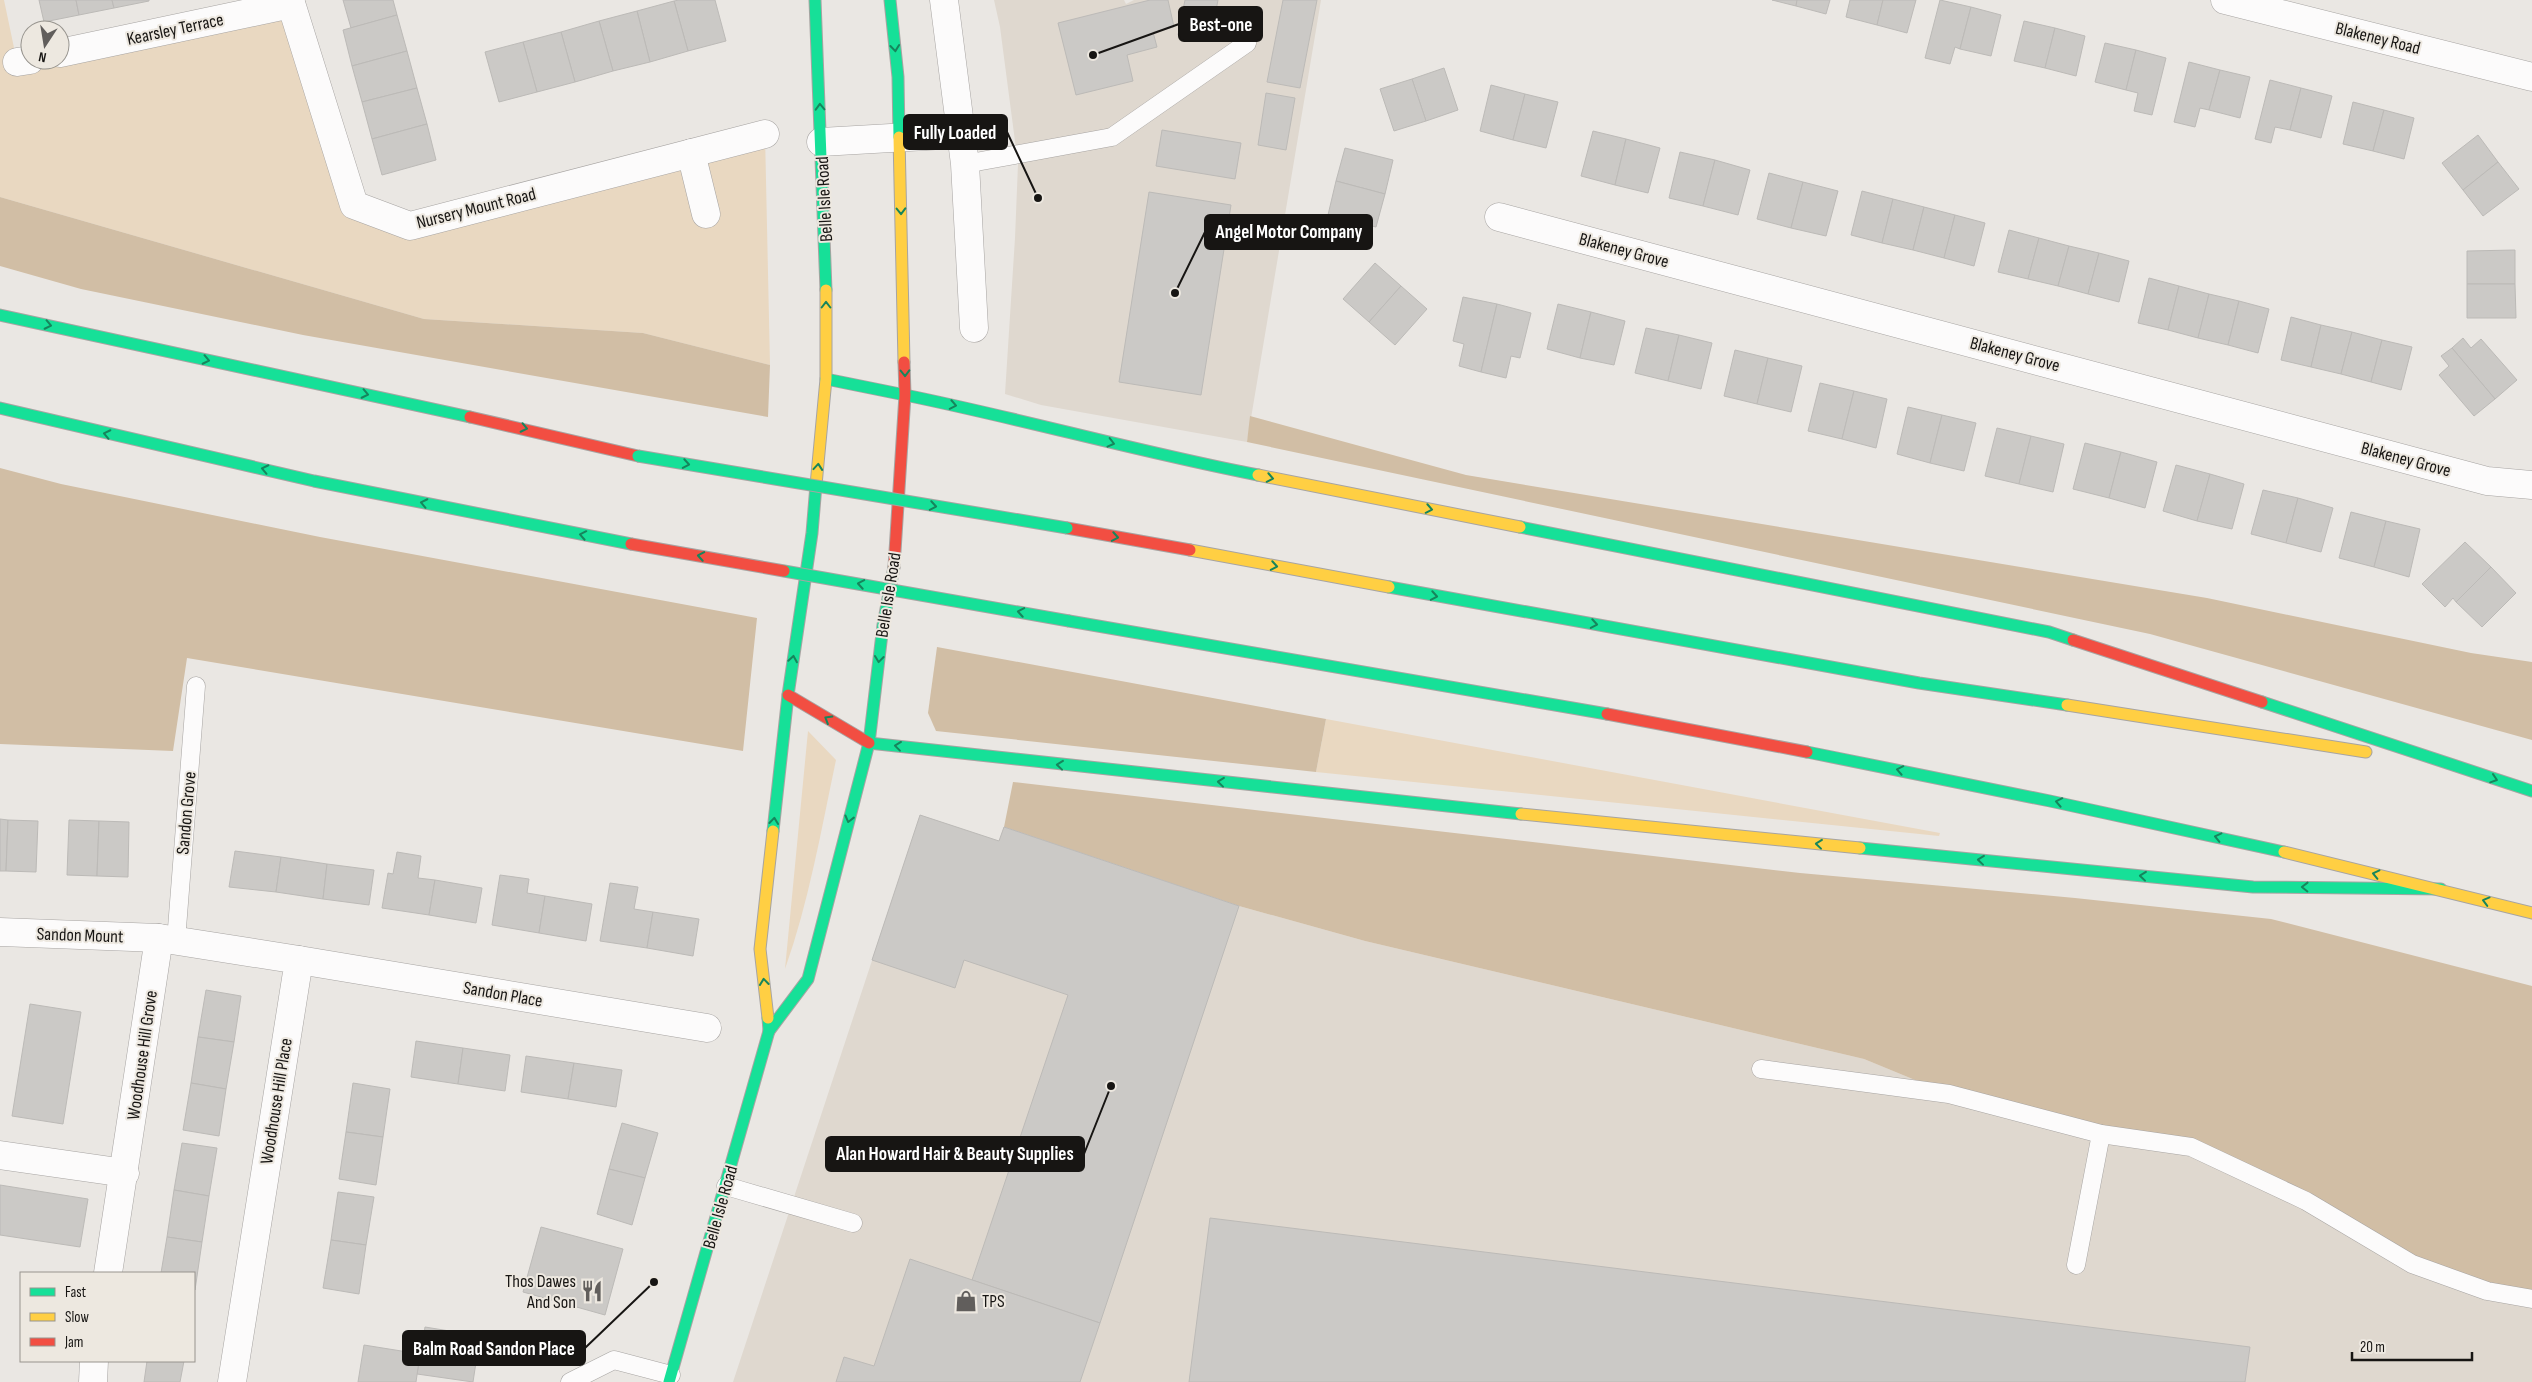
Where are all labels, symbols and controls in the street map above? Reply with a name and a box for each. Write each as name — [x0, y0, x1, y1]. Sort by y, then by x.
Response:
callout: Best-one — [1179, 7, 1262, 41]
street label: Kearsley Terrace — [125, 9, 225, 50]
text: Best-one — [1190, 14, 1252, 37]
street label: Blakeney Road — [2333, 18, 2422, 59]
north arrow — [20, 20, 70, 70]
one-way arrow — [889, 45, 900, 53]
text: N — [37, 48, 48, 66]
one-way arrow — [815, 103, 825, 111]
callout: Fully Loaded — [904, 115, 1007, 149]
text: Fully Loaded — [914, 122, 996, 145]
street label: Belle Isle Road — [812, 156, 837, 242]
street label: Nursery Mount Road — [414, 184, 538, 233]
one-way arrow — [896, 208, 906, 215]
callout: Angel Motor Company — [1205, 215, 1372, 249]
text: Angel Motor Company — [1215, 221, 1363, 244]
street label: Blakeney Grove — [1577, 228, 1671, 273]
one-way arrow — [821, 300, 831, 308]
one-way arrow — [43, 320, 52, 330]
street label: Blakeney Grove — [1968, 332, 2062, 377]
one-way arrow — [202, 354, 211, 365]
one-way arrow — [900, 370, 910, 378]
one-way arrow — [361, 388, 370, 399]
one-way arrow — [949, 399, 957, 409]
one-way arrow — [520, 423, 529, 433]
one-way arrow — [102, 429, 111, 440]
one-way arrow — [1106, 437, 1115, 448]
street label: Blakeney Grove — [2359, 437, 2453, 482]
one-way arrow — [682, 459, 691, 469]
one-way arrow — [812, 463, 823, 471]
one-way arrow — [261, 464, 270, 475]
one-way arrow — [1265, 472, 1274, 482]
one-way arrow — [420, 498, 429, 509]
one-way arrow — [929, 500, 937, 510]
one-way arrow — [1425, 504, 1433, 514]
one-way arrow — [579, 531, 588, 541]
one-way arrow — [1110, 531, 1119, 542]
street label: Belle Isle Road — [871, 551, 906, 639]
one-way arrow — [697, 552, 705, 562]
one-way arrow — [1270, 561, 1279, 571]
one-way arrow — [857, 580, 865, 590]
one-way arrow — [1430, 590, 1439, 600]
one-way arrow — [1017, 608, 1025, 618]
one-way arrow — [1590, 619, 1599, 629]
one-way arrow — [788, 655, 798, 664]
one-way arrow — [874, 655, 885, 663]
one-way arrow — [825, 715, 834, 725]
one-way arrow — [894, 741, 902, 752]
one-way arrow — [1055, 760, 1063, 771]
one-way arrow — [1896, 766, 1904, 776]
street label: Sandon Grove — [172, 771, 201, 855]
one-way arrow — [2489, 773, 2498, 783]
one-way arrow — [1217, 777, 1225, 788]
one-way arrow — [2055, 797, 2064, 808]
one-way arrow — [844, 814, 855, 823]
one-way arrow — [768, 816, 779, 824]
one-way arrow — [2214, 832, 2223, 843]
one-way arrow — [1815, 839, 1823, 850]
one-way arrow — [1977, 855, 1985, 866]
one-way arrow — [2372, 869, 2381, 880]
one-way arrow — [2138, 871, 2146, 882]
one-way arrow — [2300, 882, 2308, 892]
one-way arrow — [2483, 896, 2491, 906]
street label: Sandon Mount — [36, 923, 124, 948]
street label: Sandon Place — [462, 977, 544, 1012]
one-way arrow — [759, 978, 770, 986]
street label: Woodhouse Hill Grove — [123, 989, 162, 1121]
street label: Woodhouse Hill Place — [256, 1037, 297, 1166]
callout: Alan Howard Hair & Beauty Supplies — [826, 1137, 1084, 1171]
text: Alan Howard Hair & Beauty Supplies — [835, 1143, 1074, 1166]
street label: Belle Isle Road — [699, 1163, 742, 1251]
place label: Thos Dawes And Son — [505, 1271, 576, 1313]
legend — [20, 1272, 195, 1362]
restaurant icon: Thos Dawes And Son — [579, 1278, 605, 1304]
text: Fast — [65, 1283, 87, 1302]
shop icon: TPS — [953, 1288, 979, 1314]
place label: TPS — [982, 1291, 1005, 1312]
text: Slow — [65, 1308, 89, 1327]
scale bar — [2352, 1330, 2472, 1362]
callout: Balm Road Sandon Place — [403, 1331, 585, 1365]
text: Jam — [64, 1333, 83, 1352]
text: Balm Road Sandon Place — [413, 1338, 575, 1361]
text: 20 m — [2360, 1338, 2385, 1357]

